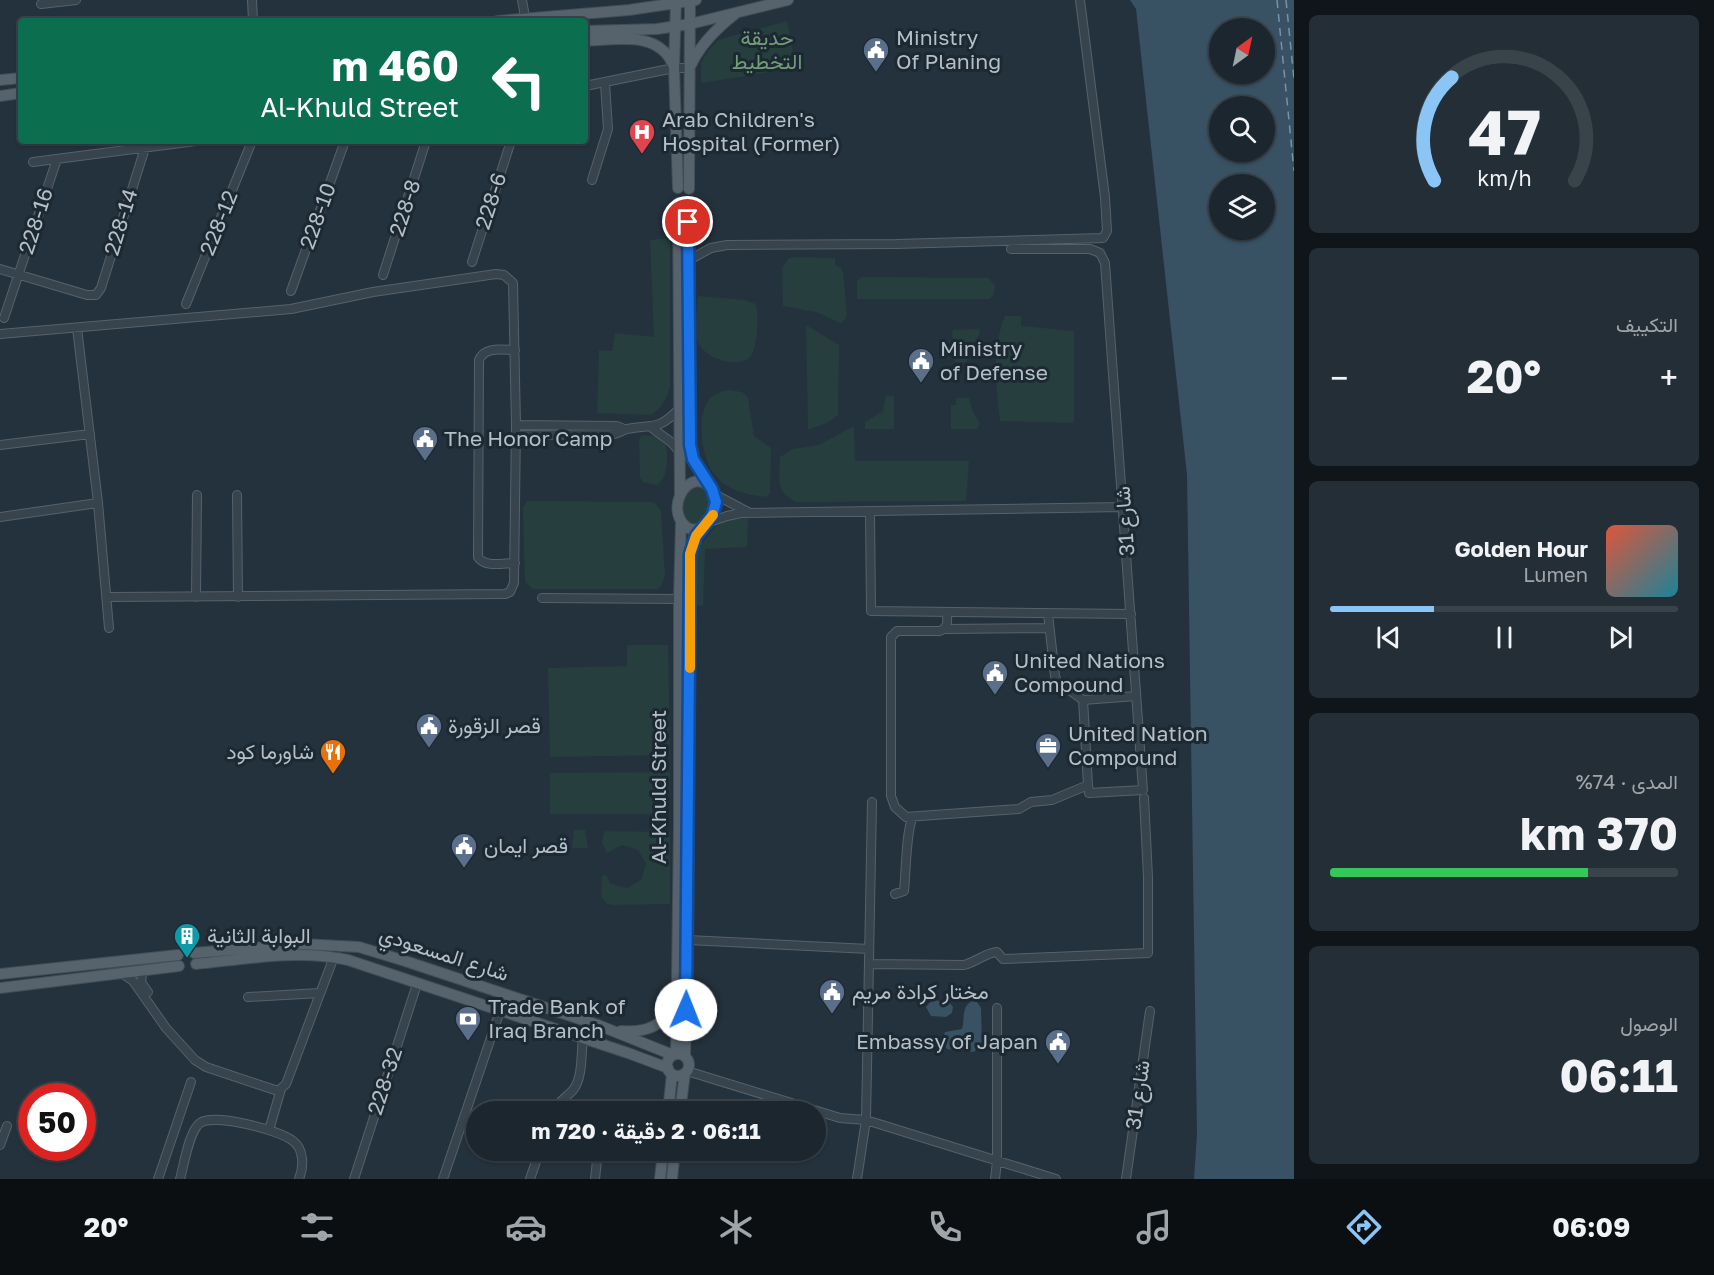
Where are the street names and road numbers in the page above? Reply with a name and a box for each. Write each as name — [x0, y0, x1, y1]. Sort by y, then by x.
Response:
street label: 228-6 — [469, 169, 511, 232]
street label: 228-8 — [383, 176, 425, 239]
street label: 228-10 — [293, 179, 341, 252]
street label: 228-16 — [12, 184, 58, 257]
street label: 228-14 — [98, 185, 142, 258]
street label: 228-12 — [193, 186, 243, 259]
street label: شارع 31 — [1109, 485, 1141, 557]
street label: Al-Khuld Street — [645, 710, 671, 864]
street label: شارع المسعودي — [375, 920, 512, 991]
street label: 228-32 — [361, 1044, 407, 1118]
street label: شارع 31 — [1119, 1058, 1157, 1132]

